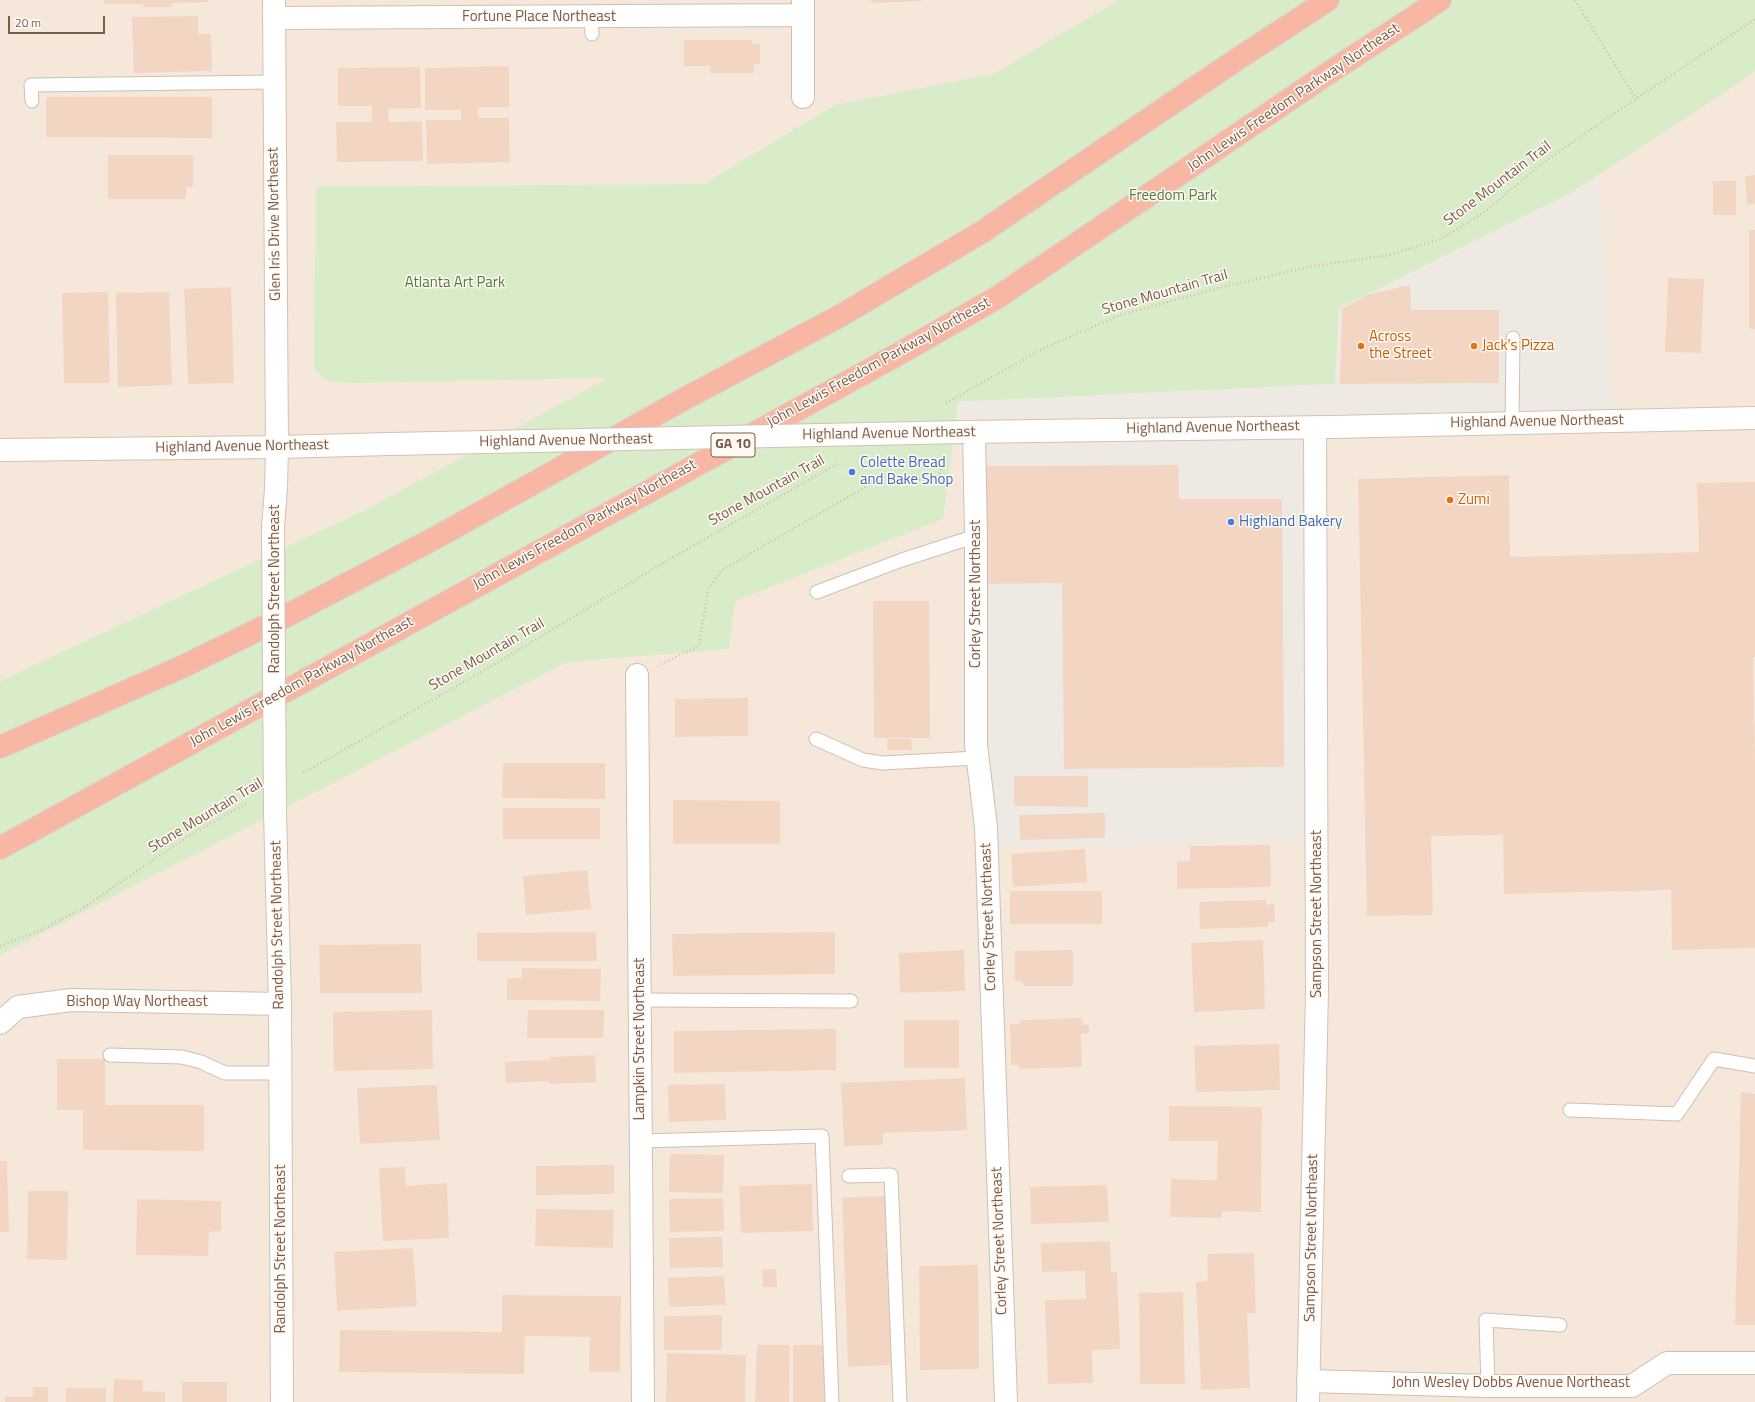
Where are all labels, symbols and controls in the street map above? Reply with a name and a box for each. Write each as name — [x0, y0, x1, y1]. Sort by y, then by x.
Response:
scale bar — [10, 8, 107, 34]
street label: Fortune Place Northeast — [462, 8, 616, 26]
text: 20 m — [15, 13, 41, 32]
street label: John Lewis Freedom Parkway Northeast — [1184, 20, 1404, 176]
street label: Stone Mountain Trail — [1441, 138, 1555, 230]
street label: Glen Iris Drive Northeast — [265, 147, 285, 301]
park label: Freedom Park — [1129, 187, 1217, 205]
street label: Stone Mountain Trail — [1100, 266, 1230, 320]
park label: Atlanta Art Park — [405, 274, 505, 292]
street label: John Lewis Freedom Parkway Northeast — [764, 294, 994, 432]
place label: Across the Street — [1369, 328, 1432, 363]
place label: Jack's Pizza — [1482, 337, 1554, 355]
marker: Across the Street — [1356, 341, 1366, 351]
marker: Jack's Pizza — [1469, 341, 1479, 351]
street label: Highland Avenue Northeast — [1450, 411, 1624, 433]
street label: Highland Avenue Northeast — [1126, 417, 1300, 439]
street label: Highland Avenue Northeast — [802, 423, 976, 445]
street label: Highland Avenue Northeast — [479, 430, 653, 452]
road number: GA 10 — [711, 433, 755, 457]
street label: Highland Avenue Northeast — [155, 436, 329, 458]
street label: Stone Mountain Trail — [706, 452, 828, 530]
place label: Colette Bread and Bake Shop — [860, 454, 953, 489]
street label: John Lewis Freedom Parkway Northeast — [470, 456, 700, 594]
marker: Colette Bread and Bake Shop — [847, 467, 857, 477]
place label: Zumi — [1458, 491, 1490, 509]
marker: Zumi — [1445, 495, 1455, 505]
street label: Randolph Street Northeast — [266, 504, 284, 674]
place label: Highland Bakery — [1239, 513, 1342, 531]
marker: Highland Bakery — [1226, 517, 1236, 527]
street label: Corley Street Northeast — [967, 520, 985, 668]
street label: John Lewis Freedom Parkway Northeast — [187, 613, 417, 751]
street label: Stone Mountain Trail — [426, 615, 548, 695]
street label: Stone Mountain Trail — [146, 775, 266, 857]
street label: Sampson Street Northeast — [1308, 830, 1326, 998]
street label: Randolph Street Northeast — [268, 840, 288, 1010]
street label: Corley Street Northeast — [977, 843, 1001, 991]
street label: Lampkin Street Northeast — [631, 958, 649, 1120]
street label: Bishop Way Northeast — [66, 993, 208, 1011]
street label: Sampson Street Northeast — [1302, 1154, 1322, 1322]
street label: Randolph Street Northeast — [272, 1164, 290, 1334]
street label: Corley Street Northeast — [988, 1167, 1012, 1315]
street label: John Wesley Dobbs Avenue Northeast — [1392, 1374, 1630, 1392]

